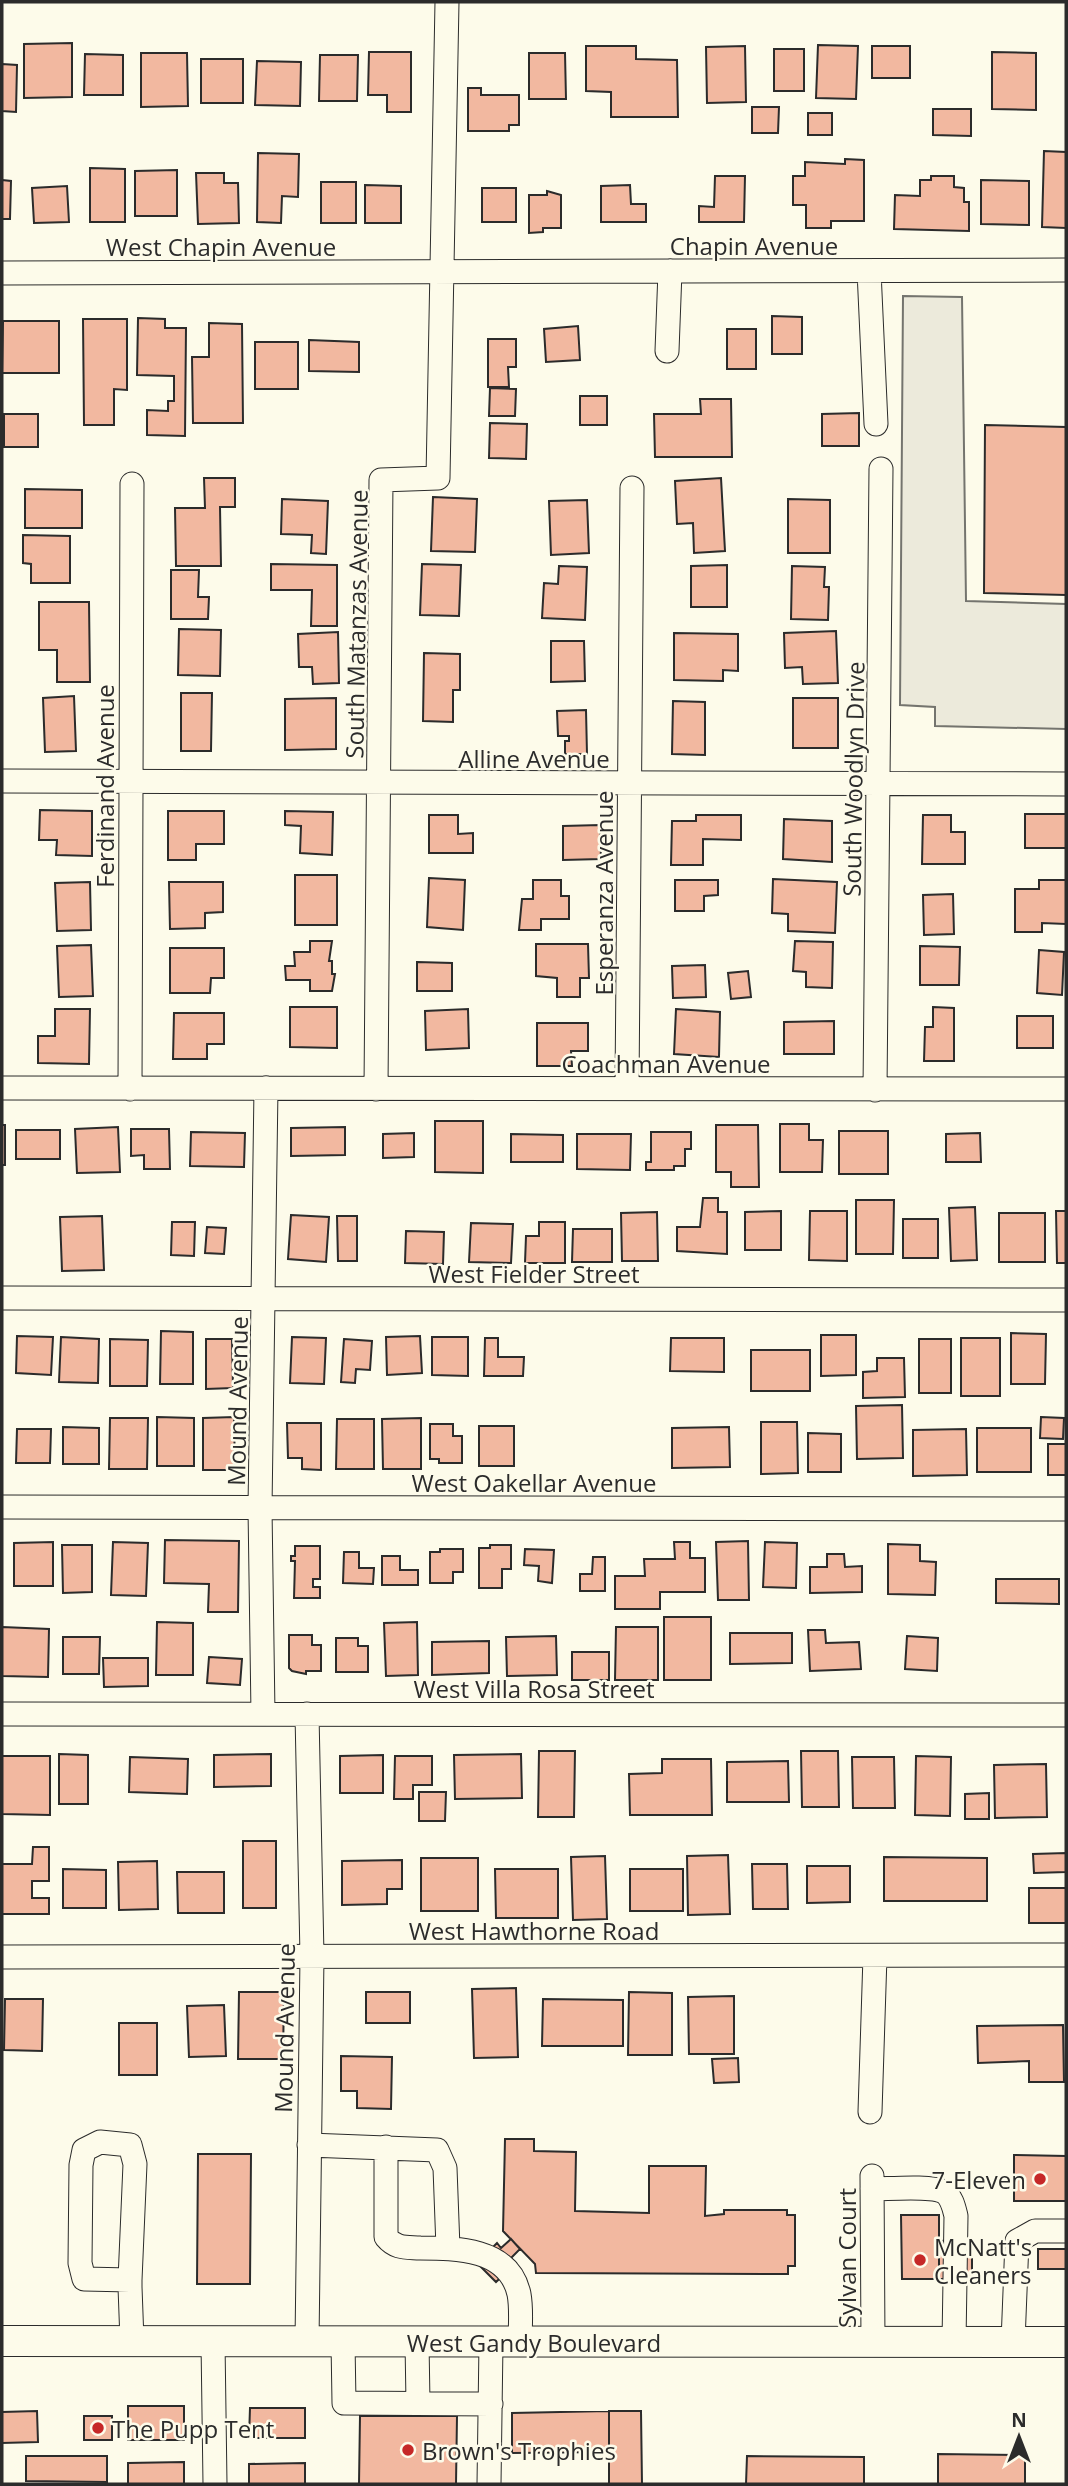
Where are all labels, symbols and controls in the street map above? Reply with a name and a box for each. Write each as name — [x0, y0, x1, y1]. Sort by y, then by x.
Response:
street label: Chapin Avenue — [670, 229, 838, 262]
street label: West Chapin Avenue — [106, 230, 336, 263]
street label: South Matanzas Avenue — [337, 489, 375, 759]
street label: South Woodlyn Drive — [834, 661, 872, 897]
street label: Ferdinand Avenue — [88, 684, 121, 888]
street label: Alline Avenue — [458, 742, 610, 775]
street label: Esperanza Avenue — [587, 790, 620, 996]
street label: Coachman Avenue — [561, 1047, 771, 1080]
street label: West Fielder Street — [428, 1257, 640, 1290]
street label: Mound Avenue — [219, 1316, 255, 1486]
street label: West Oakellar Avenue — [411, 1466, 657, 1499]
street label: West Villa Rosa Street — [413, 1672, 655, 1705]
street label: West Hawthorne Road — [409, 1914, 659, 1947]
street label: Mound Avenue — [266, 1943, 302, 2113]
place label: 7-Eleven — [932, 2163, 1026, 2196]
marker: 7-Eleven — [1032, 2171, 1048, 2187]
street label: Sylvan Court — [830, 2188, 863, 2328]
place label: McNatt's Cleaners — [934, 2230, 1032, 2291]
marker: McNatt's Cleaners — [912, 2252, 928, 2268]
street label: West Gandy Boulevard — [407, 2326, 661, 2359]
north arrow — [984, 2402, 1054, 2472]
text: N — [1011, 2407, 1027, 2433]
place label: The Pupp Tent — [112, 2412, 274, 2445]
marker: The Pupp Tent — [90, 2420, 106, 2436]
place label: Brown's Trophies — [422, 2434, 616, 2467]
marker: Brown's Trophies — [400, 2442, 416, 2458]

